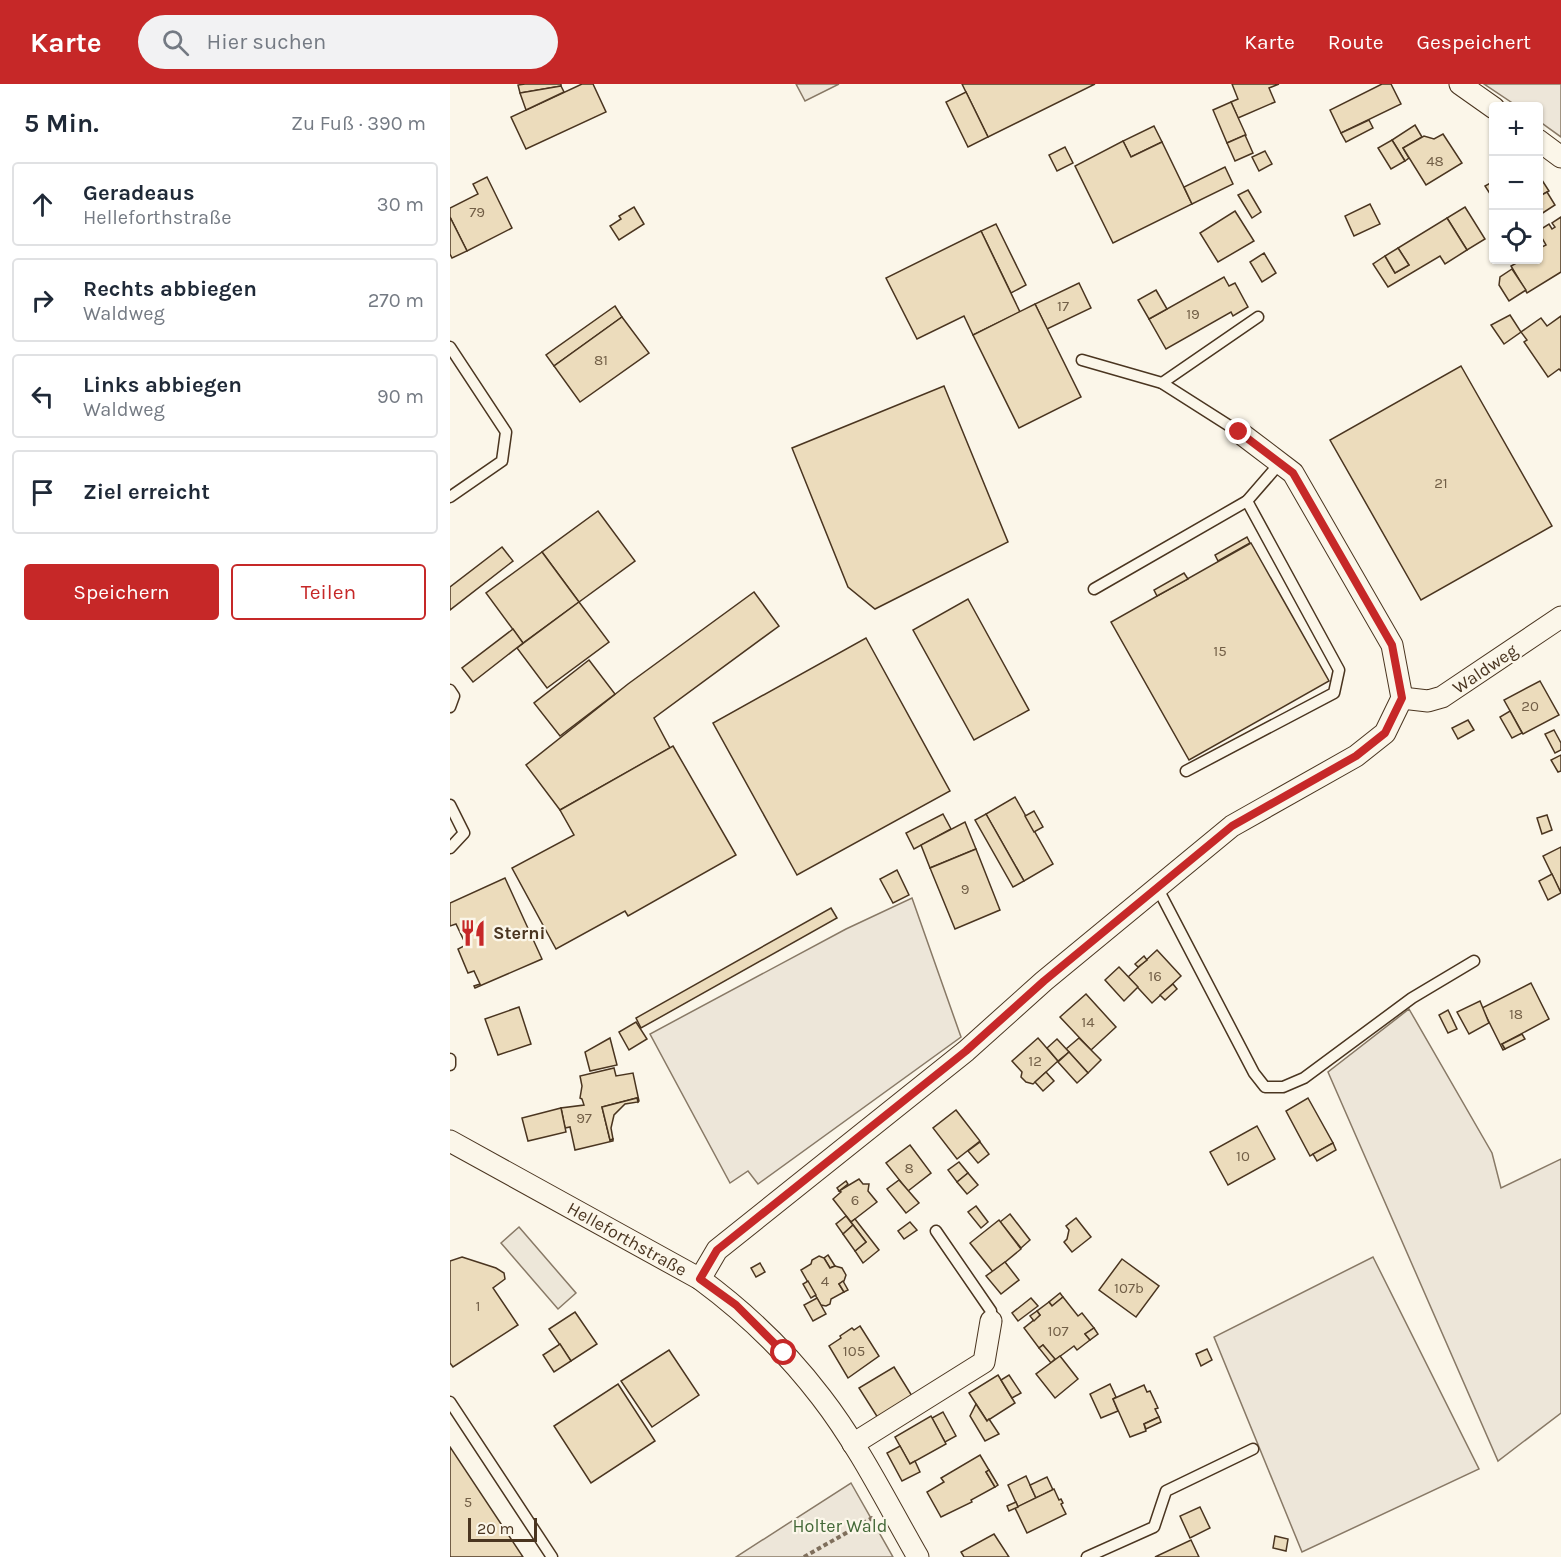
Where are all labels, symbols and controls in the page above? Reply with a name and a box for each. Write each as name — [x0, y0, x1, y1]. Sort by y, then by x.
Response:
search box — [138, 15, 558, 69]
text: Karte — [30, 26, 102, 59]
icon: search — [159, 26, 192, 59]
text: Hier suchen — [207, 29, 326, 55]
text: Karte — [1244, 30, 1295, 54]
text: Route — [1328, 30, 1384, 54]
text: Gespeichert — [1417, 30, 1531, 54]
map controls — [1489, 102, 1543, 264]
button: + — [1489, 102, 1543, 156]
text: 5 Min. — [24, 108, 99, 139]
text: Zu Fuß · 390 m — [291, 112, 426, 135]
house number: 48 — [1426, 152, 1444, 170]
button: − — [1489, 156, 1543, 210]
text: Geradeaus — [83, 180, 195, 206]
icon: ahead — [26, 188, 59, 221]
text: 30 m — [377, 193, 424, 216]
house number: 79 — [469, 203, 485, 221]
text: Helleforthstraße — [83, 206, 232, 229]
button: locate — [1489, 210, 1543, 264]
text: Rechts abbiegen — [83, 276, 257, 302]
icon: right — [26, 284, 59, 317]
text: 270 m — [368, 289, 424, 312]
house number: 17 — [1057, 297, 1069, 315]
text: Waldweg — [83, 302, 165, 325]
house number: 19 — [1186, 305, 1200, 323]
house number: 81 — [594, 351, 608, 369]
text: Links abbiegen — [83, 372, 242, 398]
icon: left — [26, 380, 59, 413]
text: 90 m — [377, 385, 424, 408]
text: Waldweg — [83, 398, 165, 421]
route end — [1225, 418, 1251, 444]
house number: 21 — [1434, 474, 1448, 492]
icon: arrive — [26, 476, 59, 509]
text: Ziel erreicht — [83, 479, 210, 505]
button: Speichern — [24, 564, 219, 620]
button: Teilen — [231, 564, 426, 620]
street label: Waldweg — [1448, 639, 1522, 699]
house number: 15 — [1213, 642, 1227, 660]
house number: 20 — [1521, 697, 1539, 715]
house number: 9 — [961, 880, 969, 898]
restaurant icon: Sterni — [458, 918, 488, 948]
place label: Sterni — [493, 922, 545, 944]
house number: 16 — [1148, 967, 1162, 985]
house number: 18 — [1509, 1005, 1523, 1023]
house number: 14 — [1081, 1013, 1095, 1031]
house number: 12 — [1028, 1052, 1042, 1070]
house number: 97 — [576, 1109, 592, 1127]
house number: 10 — [1236, 1147, 1250, 1165]
house number: 8 — [904, 1159, 914, 1177]
house number: 6 — [851, 1191, 859, 1209]
street label: Helleforthstraße — [563, 1197, 691, 1281]
house number: 4 — [821, 1272, 830, 1290]
house number: 107b — [1114, 1279, 1144, 1297]
house number: 1 — [476, 1297, 480, 1315]
house number: 107 — [1048, 1322, 1068, 1340]
route start — [770, 1339, 796, 1365]
house number: 105 — [843, 1342, 865, 1360]
house number: 5 — [464, 1493, 472, 1511]
scale bar — [468, 1515, 537, 1542]
park label: Holter Wald — [793, 1515, 887, 1537]
text: 20 m — [477, 1519, 515, 1538]

